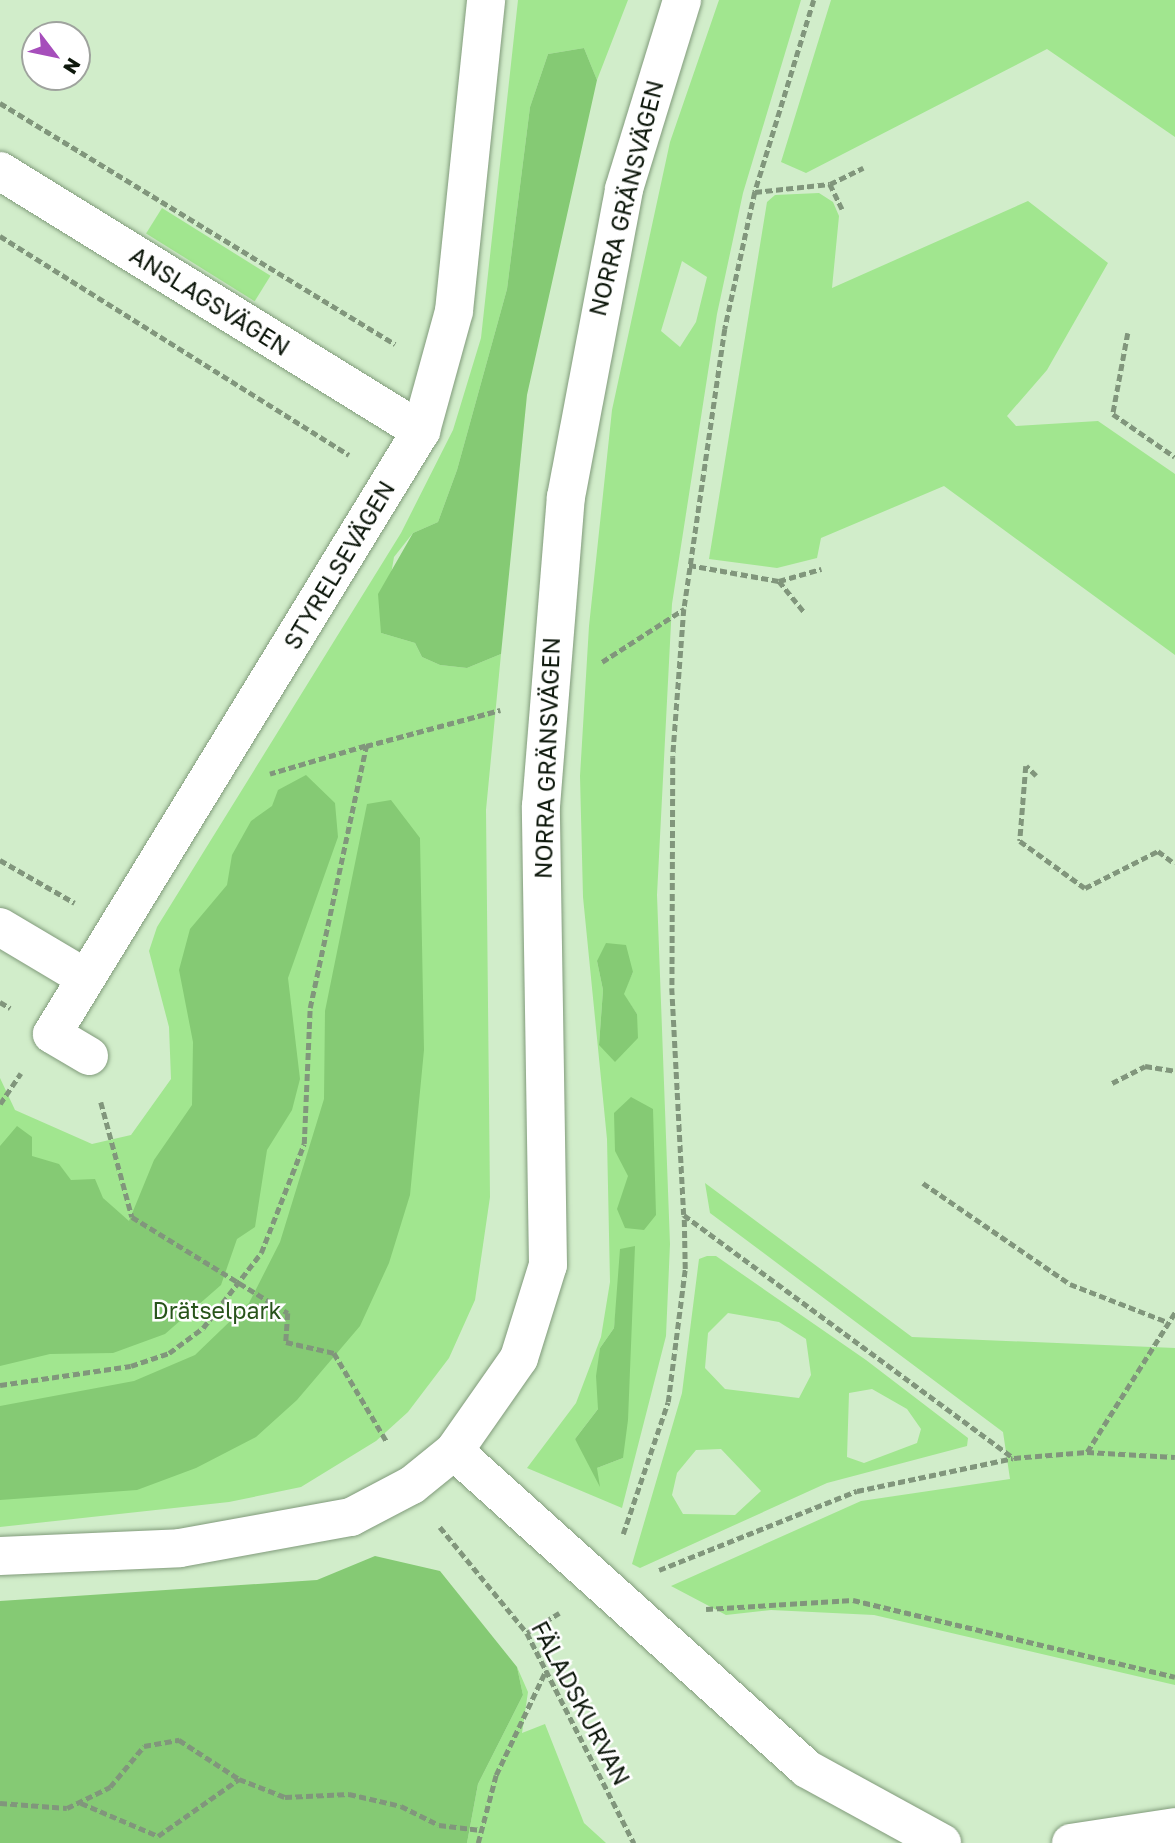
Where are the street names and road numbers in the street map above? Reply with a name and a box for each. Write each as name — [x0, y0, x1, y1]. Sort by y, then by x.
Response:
street label: NORRA GRÄNSVÄGEN — [583, 77, 669, 319]
street label: ANSLAGSVÄGEN — [125, 241, 295, 361]
street label: STYRELSEVÄGEN — [278, 476, 400, 654]
street label: NORRA GRÄNSVÄGEN — [529, 637, 565, 879]
street label: FÄLADSKURVAN — [526, 1616, 636, 1790]

